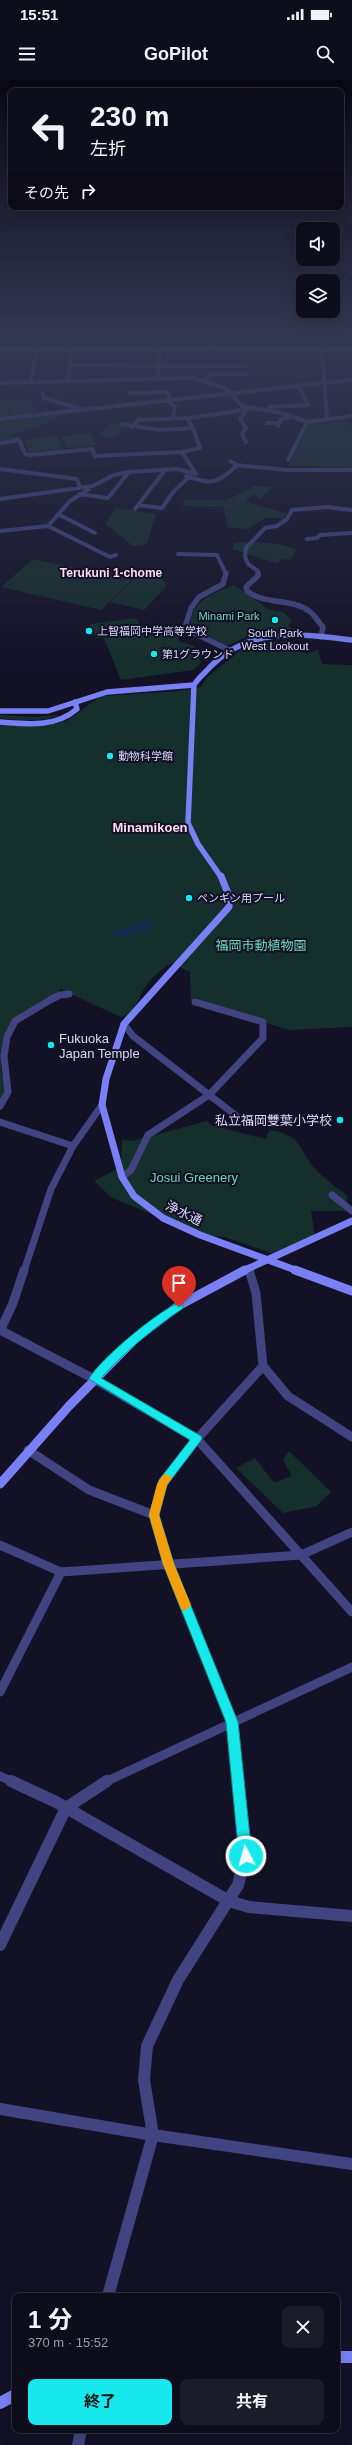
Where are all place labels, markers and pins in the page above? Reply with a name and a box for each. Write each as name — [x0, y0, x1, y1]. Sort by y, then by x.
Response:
marker: South Park West Lookout — [270, 615, 280, 625]
place label: 上智福岡中学高等学校 — [97, 625, 207, 637]
marker: 上智福岡中学高等学校 — [84, 626, 94, 636]
place label: South Park West Lookout — [241, 627, 309, 652]
place label: 第1グラウンド — [162, 648, 234, 660]
marker: 第1グラウンド — [149, 649, 159, 659]
place label: 動物科学館 — [118, 750, 173, 762]
marker: 動物科学館 — [105, 751, 115, 761]
place label: ペンギン用プール — [197, 892, 285, 904]
marker: ペンギン用プール — [184, 893, 194, 903]
place label: Fukuoka Japan Temple — [59, 1031, 140, 1061]
marker: Fukuoka Japan Temple — [46, 1040, 56, 1050]
place label: 私立福岡雙葉小学校 — [215, 1113, 332, 1128]
marker: 私立福岡雙葉小学校 — [335, 1115, 345, 1125]
pin — [162, 1266, 196, 1307]

